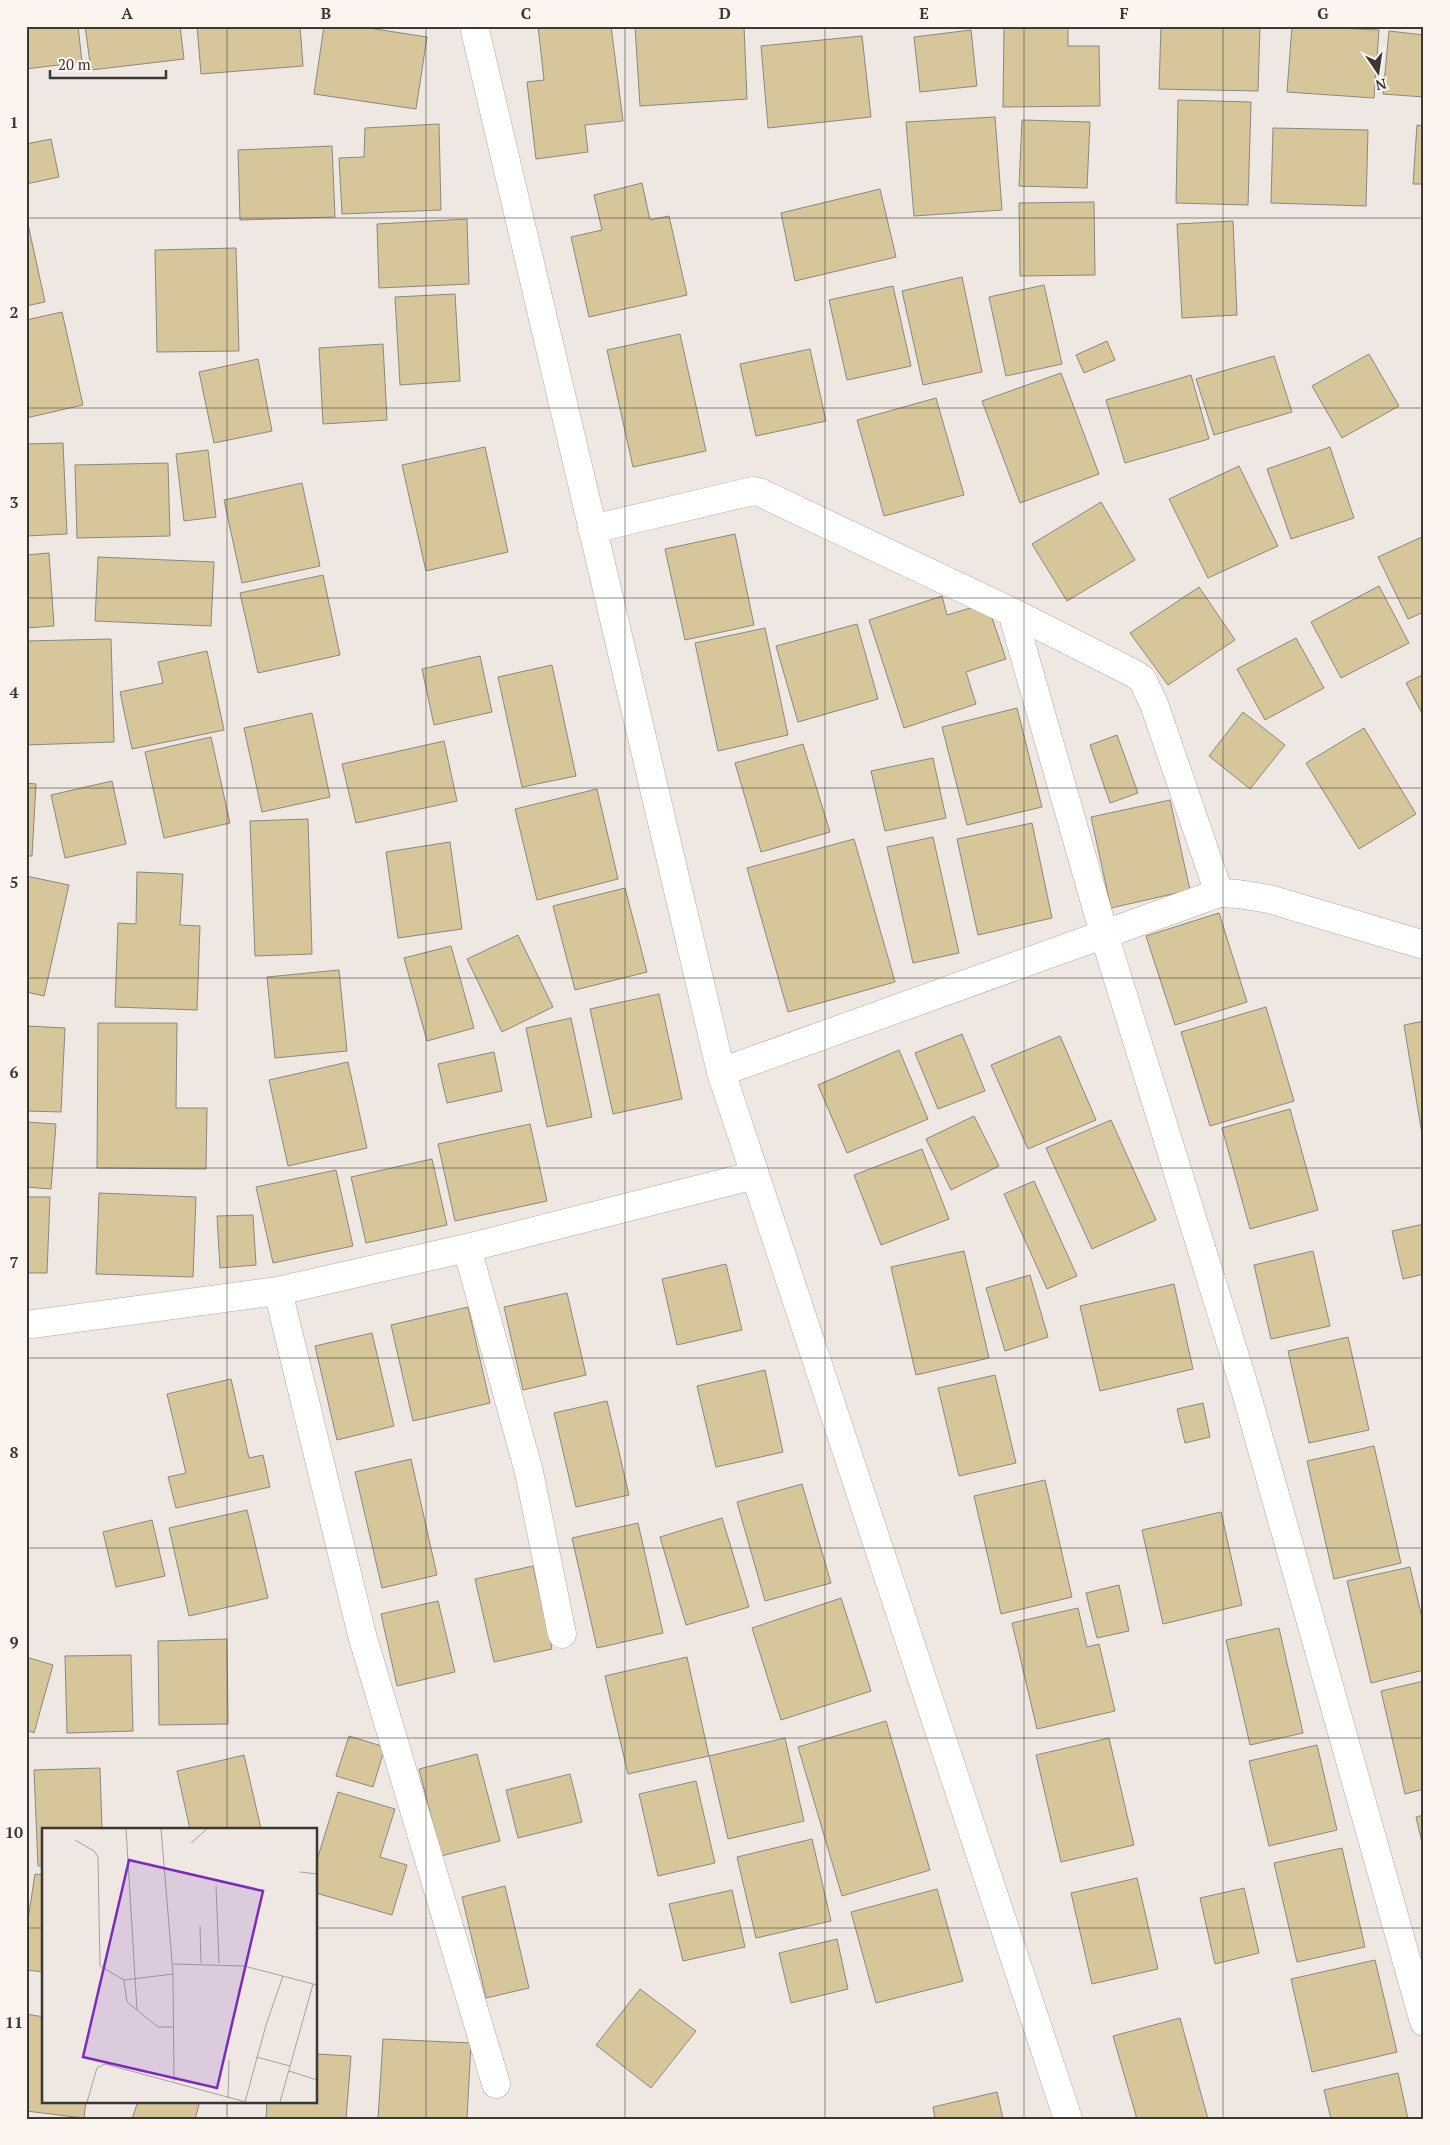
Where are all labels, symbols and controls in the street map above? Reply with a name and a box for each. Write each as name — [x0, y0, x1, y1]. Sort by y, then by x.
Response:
text: A — [121, 2, 133, 24]
text: B — [321, 2, 331, 24]
text: C — [521, 2, 531, 24]
text: D — [719, 2, 731, 24]
text: E — [919, 2, 929, 24]
text: F — [1119, 2, 1129, 24]
text: G — [1317, 2, 1329, 24]
scale bar — [50, 48, 166, 80]
north arrow — [1352, 48, 1402, 98]
text: 20 m — [58, 54, 91, 74]
text: N — [1373, 75, 1388, 96]
text: 1 — [9, 111, 19, 133]
text: 2 — [9, 301, 19, 323]
text: 3 — [9, 491, 19, 513]
text: 4 — [9, 681, 19, 703]
text: 5 — [9, 871, 19, 893]
text: 6 — [9, 1061, 19, 1083]
text: 7 — [9, 1251, 19, 1273]
text: 8 — [9, 1441, 19, 1463]
text: 9 — [9, 1631, 19, 1653]
text: 10 — [5, 1821, 23, 1843]
inset map — [42, 1828, 318, 2102]
text: 11 — [5, 2011, 23, 2033]

